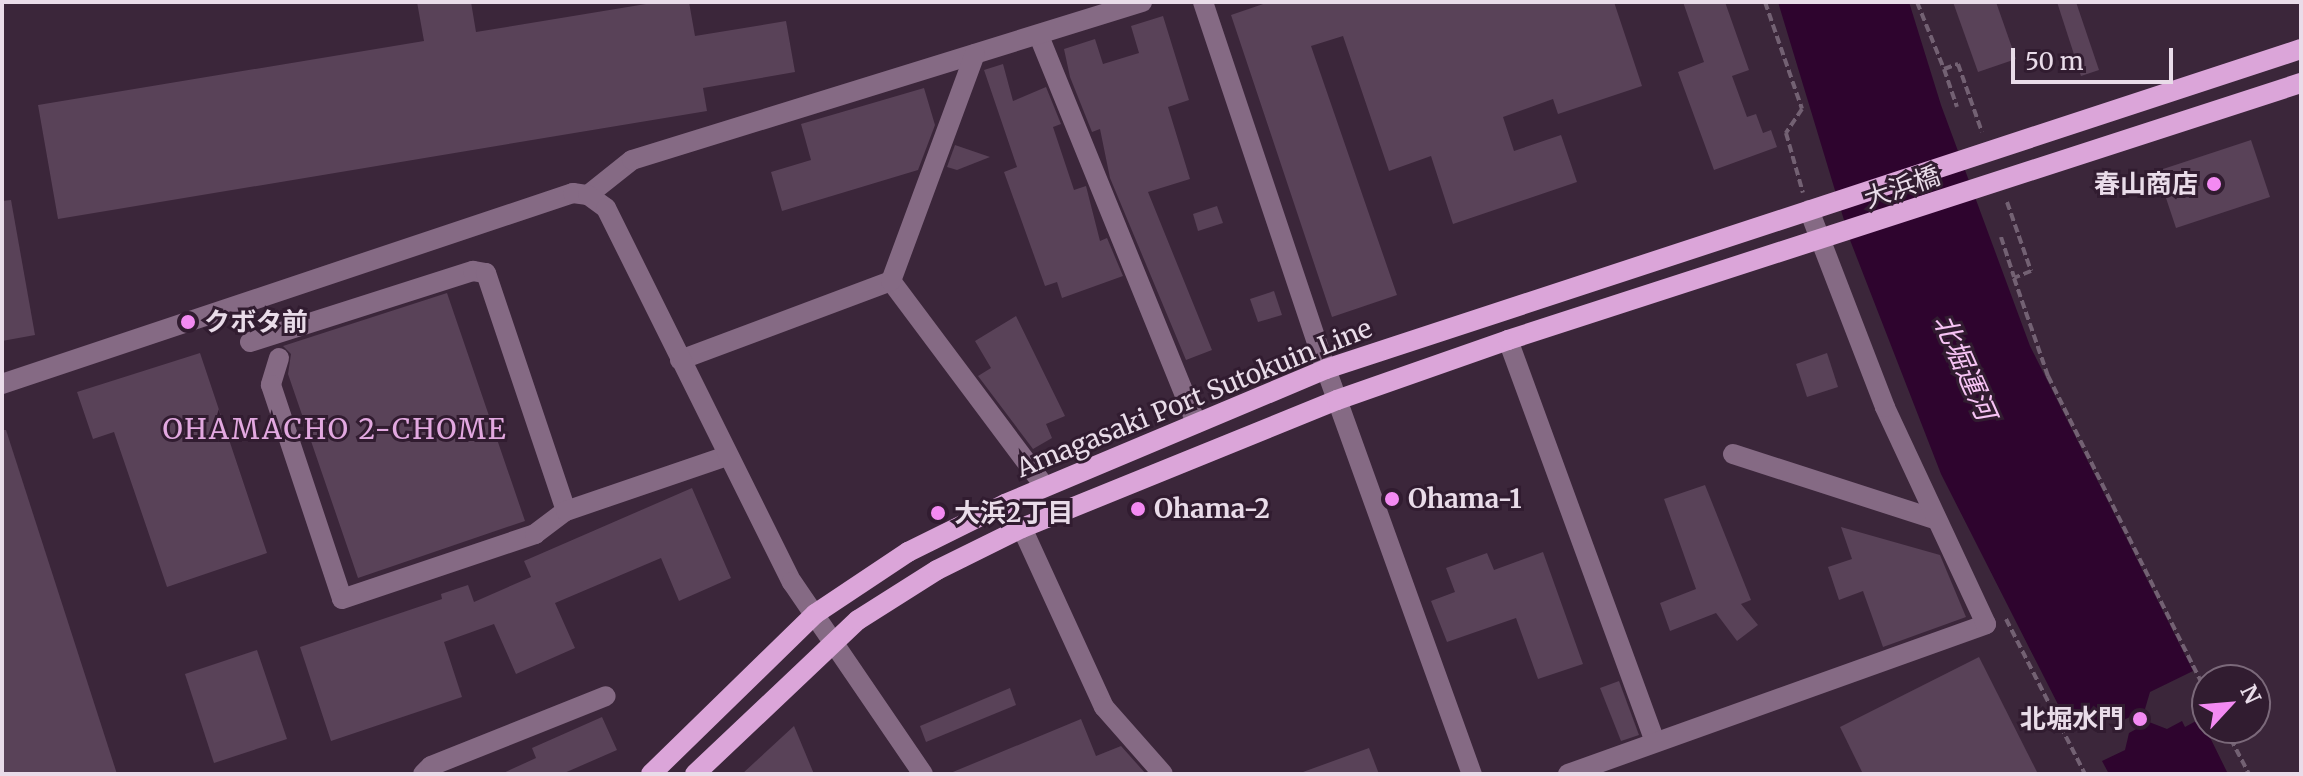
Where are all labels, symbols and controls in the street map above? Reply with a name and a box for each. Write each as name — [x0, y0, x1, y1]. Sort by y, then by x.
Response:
scale bar — [2015, 32, 2177, 82]
text: 50 m — [2025, 46, 2084, 77]
street label: 大浜橋 — [1860, 160, 1944, 214]
place label: 春山商店 — [2094, 168, 2198, 200]
marker: 春山商店 — [2205, 175, 2223, 193]
place label: クボタ前 — [204, 306, 308, 338]
water label: 北堀運河 — [1927, 309, 2003, 425]
street label: Amagasaki Port Sutokuin Line — [1012, 312, 1376, 484]
marker: クボタ前 — [179, 313, 197, 331]
district label: OHAMACHO 2-CHOME — [163, 412, 507, 446]
place label: Ohama-1 — [1408, 483, 1522, 515]
marker: Ohama-1 — [1383, 490, 1401, 508]
place label: Ohama-2 — [1154, 493, 1270, 525]
place label: 大浜2丁目 — [954, 497, 1073, 529]
marker: Ohama-2 — [1129, 500, 1147, 518]
marker: 大浜2丁目 — [929, 504, 947, 522]
north arrow — [2191, 664, 2271, 744]
text: N — [2234, 680, 2267, 708]
place label: 北堀水門 — [2020, 703, 2124, 735]
marker: 北堀水門 — [2131, 710, 2149, 728]

